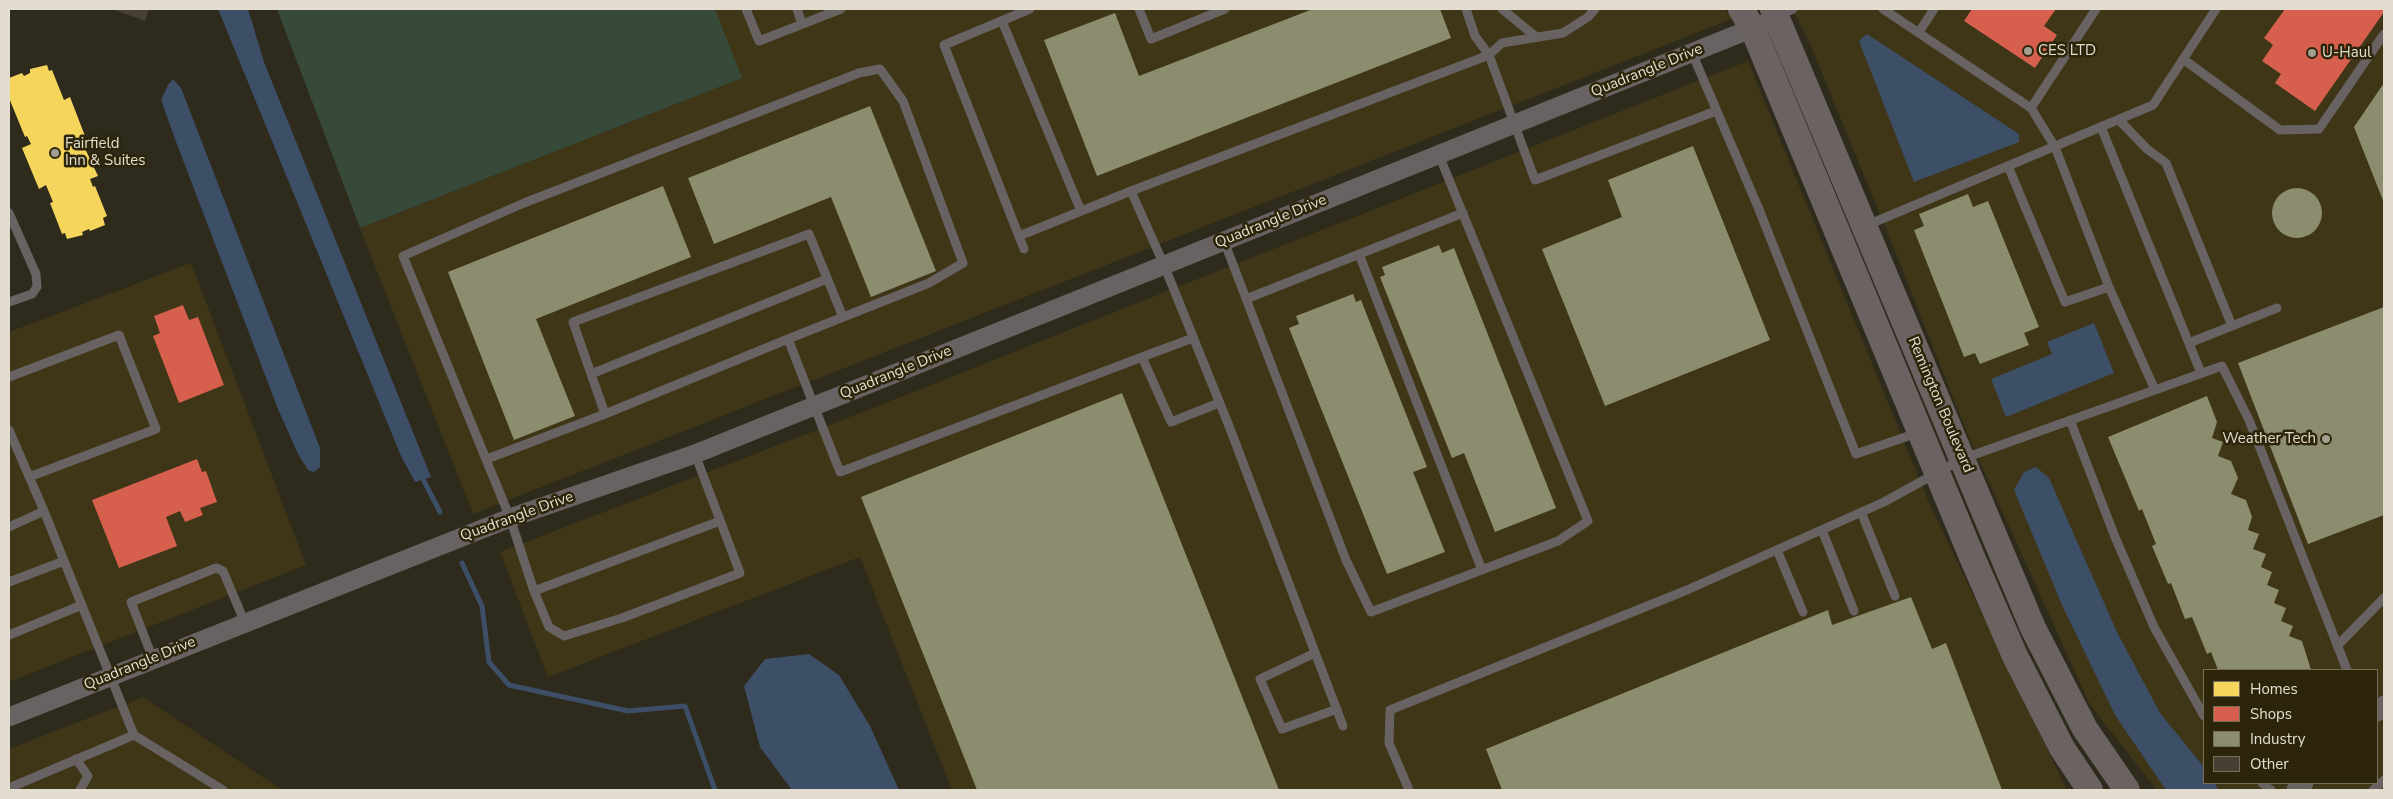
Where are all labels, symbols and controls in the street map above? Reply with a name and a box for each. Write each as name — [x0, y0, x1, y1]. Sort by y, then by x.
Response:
street label: Quadrangle Drive — [1588, 40, 1706, 102]
place label: CES LTD — [2038, 42, 2096, 60]
place label: U-Haul — [2322, 44, 2371, 62]
marker: CES LTD — [2022, 45, 2034, 57]
marker: U-Haul — [2306, 47, 2318, 59]
place label: Fairfield Inn & Suites — [65, 135, 145, 170]
marker: Fairfield Inn & Suites — [49, 147, 61, 159]
street label: Quadrangle Drive — [1212, 191, 1330, 253]
street label: Remington Boulevard — [1903, 334, 1977, 476]
street label: Quadrangle Drive — [837, 342, 955, 404]
place label: Weather Tech — [2222, 430, 2316, 448]
marker: Weather Tech — [2320, 433, 2332, 445]
street label: Quadrangle Drive — [458, 488, 576, 546]
street label: Quadrangle Drive — [81, 633, 199, 695]
legend — [2203, 669, 2378, 784]
text: Homes — [2250, 679, 2298, 699]
text: Shops — [2250, 704, 2292, 724]
text: Industry — [2250, 729, 2305, 749]
text: Other — [2250, 754, 2289, 774]

